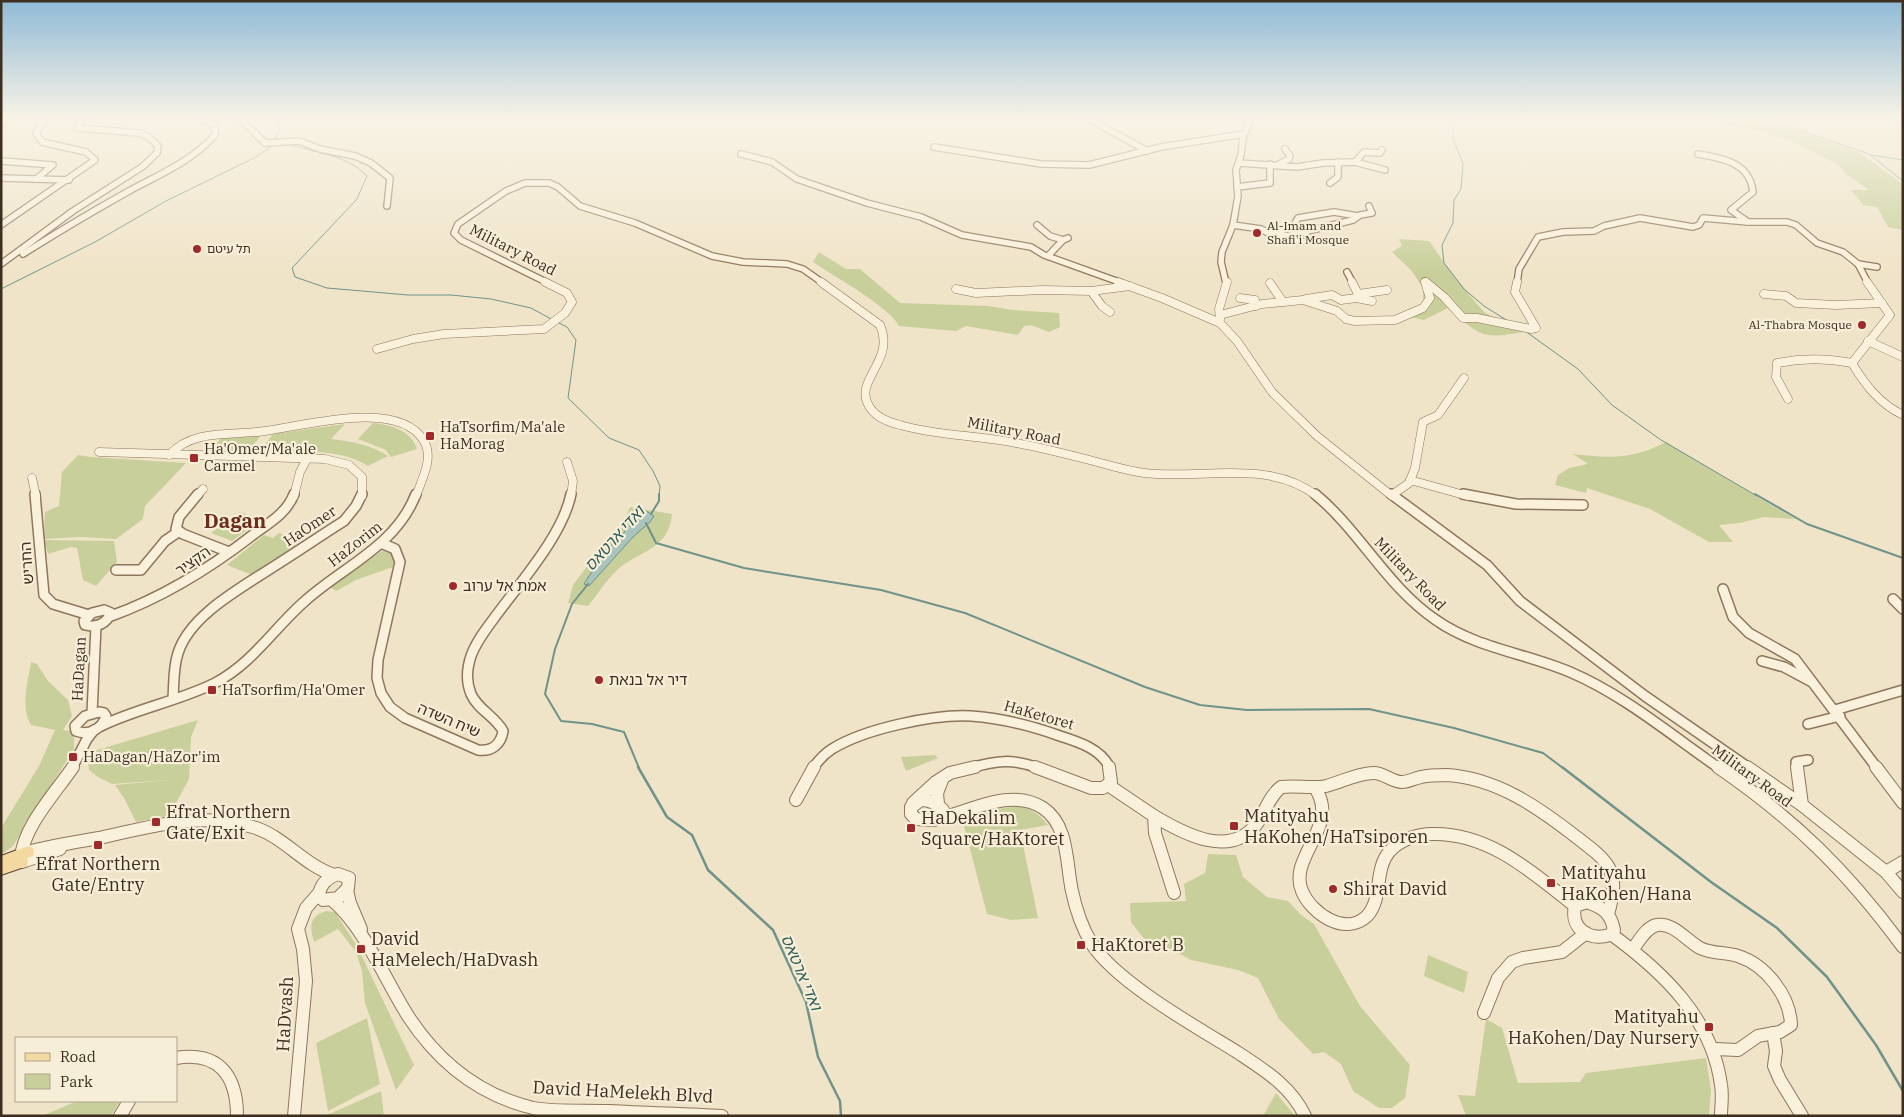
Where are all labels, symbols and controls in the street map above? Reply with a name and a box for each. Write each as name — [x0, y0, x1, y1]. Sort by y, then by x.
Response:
place label: Al-Imam and Shafi'i Mosque — [1267, 218, 1349, 247]
street label: Military Road — [467, 220, 560, 280]
marker: Al-Imam and Shafi'i Mosque — [1251, 227, 1263, 239]
place label: תל עיטם — [207, 241, 251, 256]
marker: תל עיטם — [191, 243, 203, 255]
place label: Al-Thabra Mosque — [1748, 317, 1852, 332]
marker: Al-Thabra Mosque — [1856, 319, 1868, 331]
street label: Military Road — [966, 412, 1062, 449]
place label: HaTsorfim/Ma'ale HaMorag — [440, 417, 565, 453]
marker: HaTsorfim/Ma'ale HaMorag — [424, 430, 436, 442]
place label: Ha'Omer/Ma'ale Carmel — [204, 439, 316, 475]
marker: Ha'Omer/Ma'ale Carmel — [188, 452, 200, 464]
street label: HaOmer — [280, 501, 340, 550]
water label: ואדי ארטאס — [580, 501, 649, 575]
district label: Dagan — [204, 507, 266, 534]
street label: HaZorim — [324, 517, 386, 571]
street label: Military Road — [1371, 533, 1450, 614]
street label: החריש — [16, 541, 37, 585]
street label: הקציר — [171, 542, 214, 580]
place label: אמת אל ערוב — [463, 576, 547, 595]
marker: אמת אל ערוב — [447, 580, 459, 592]
street label: HaDagan — [67, 636, 90, 702]
place label: דיר אל בנאת — [609, 670, 687, 689]
marker: דיר אל בנאת — [593, 674, 605, 686]
place label: HaTsorfim/Ha'Omer — [222, 680, 365, 699]
marker: HaTsorfim/Ha'Omer — [206, 684, 218, 696]
street label: HaKetoret — [1002, 695, 1076, 734]
street label: שיח השדה — [415, 698, 483, 741]
street label: Military Road — [1708, 740, 1796, 811]
place label: HaDagan/HaZor'im — [83, 747, 221, 766]
marker: HaDagan/HaZor'im — [67, 751, 79, 763]
place label: Efrat Northern Gate/Exit — [166, 800, 291, 844]
place label: Matityahu HaKohen/HaTsiporen — [1244, 804, 1429, 848]
place label: HaDekalim Square/HaKtoret — [921, 806, 1064, 850]
marker: Efrat Northern Gate/Exit — [150, 816, 162, 828]
marker: Matityahu HaKohen/HaTsiporen — [1228, 820, 1240, 832]
marker: HaDekalim Square/HaKtoret — [905, 822, 917, 834]
marker: Efrat Northern Gate/Entry — [92, 839, 104, 851]
place label: Efrat Northern Gate/Entry — [36, 852, 160, 896]
place label: Matityahu HaKohen/Hana — [1561, 861, 1692, 905]
place label: Shirat David — [1343, 877, 1447, 900]
marker: Matityahu HaKohen/Hana — [1545, 877, 1557, 889]
marker: Shirat David — [1327, 883, 1339, 895]
place label: David HaMelech/HaDvash — [371, 927, 538, 971]
water label: ואדי ארטאס — [777, 931, 827, 1014]
place label: HaKtoret B — [1091, 933, 1184, 956]
marker: HaKtoret B — [1075, 939, 1087, 951]
marker: David HaMelech/HaDvash — [355, 943, 367, 955]
street label: HaDvash — [271, 975, 298, 1052]
place label: Matityahu HaKohen/Day Nursery — [1508, 1005, 1699, 1049]
marker: Matityahu HaKohen/Day Nursery — [1703, 1021, 1715, 1033]
legend — [15, 1037, 178, 1102]
text: Road — [60, 1047, 96, 1066]
text: Park — [60, 1072, 93, 1091]
street label: David HaMelekh Blvd — [532, 1075, 714, 1108]

